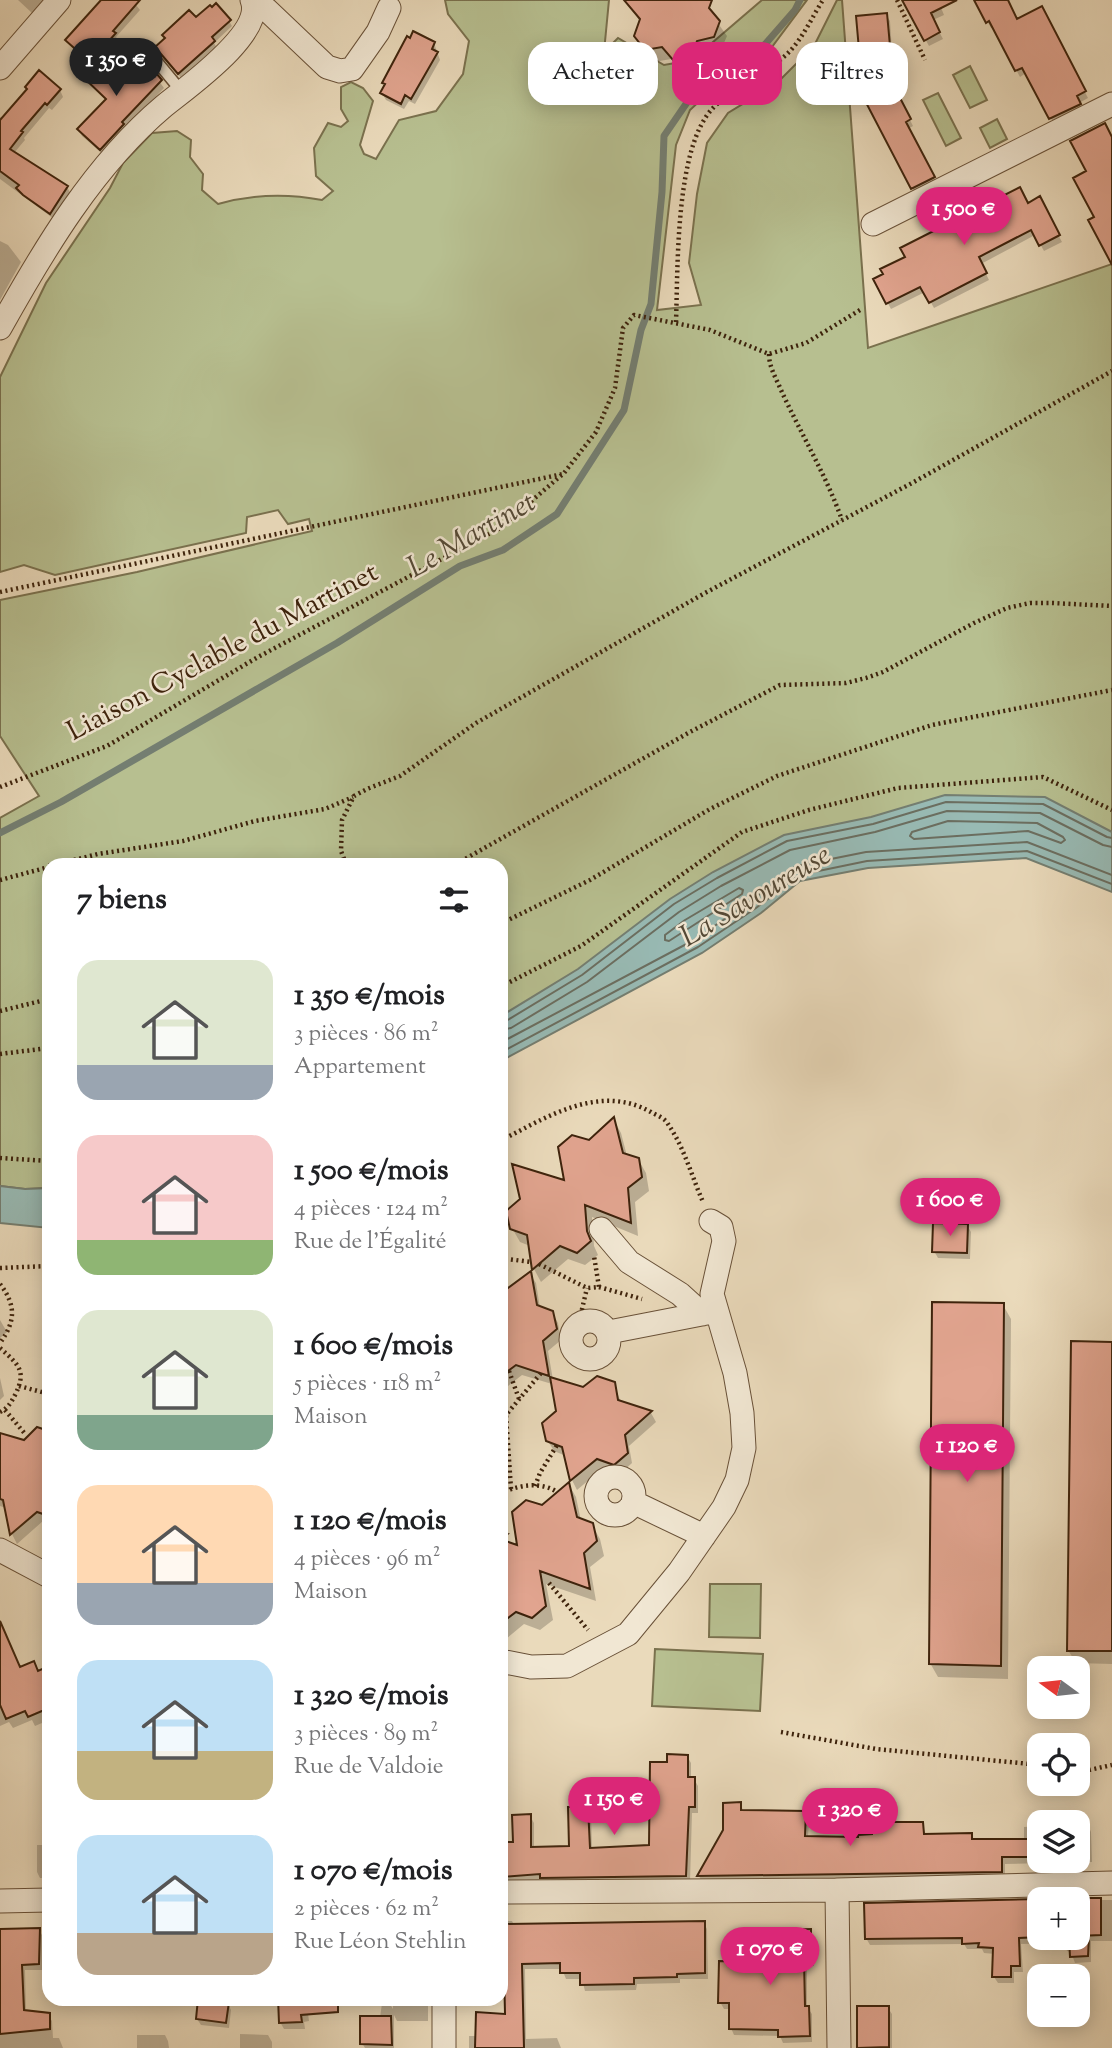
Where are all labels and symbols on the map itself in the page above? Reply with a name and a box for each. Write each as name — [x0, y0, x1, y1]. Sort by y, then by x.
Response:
pin: 1 350 € — [51, 38, 181, 98]
pin: 1 500 € — [899, 188, 1029, 247]
water label: Le Martinet — [400, 482, 544, 590]
street label: Liaison Cyclable du Martinet — [60, 554, 386, 752]
water label: La Savoureuse — [672, 835, 840, 959]
pin: 1 600 € — [885, 1178, 1015, 1238]
pin: 1 120 € — [902, 1424, 1032, 1484]
north arrow — [1027, 1656, 1090, 1718]
pin: 1 150 € — [549, 1778, 679, 1837]
pin: 1 320 € — [785, 1788, 915, 1848]
pin: 1 070 € — [705, 1927, 835, 1987]

